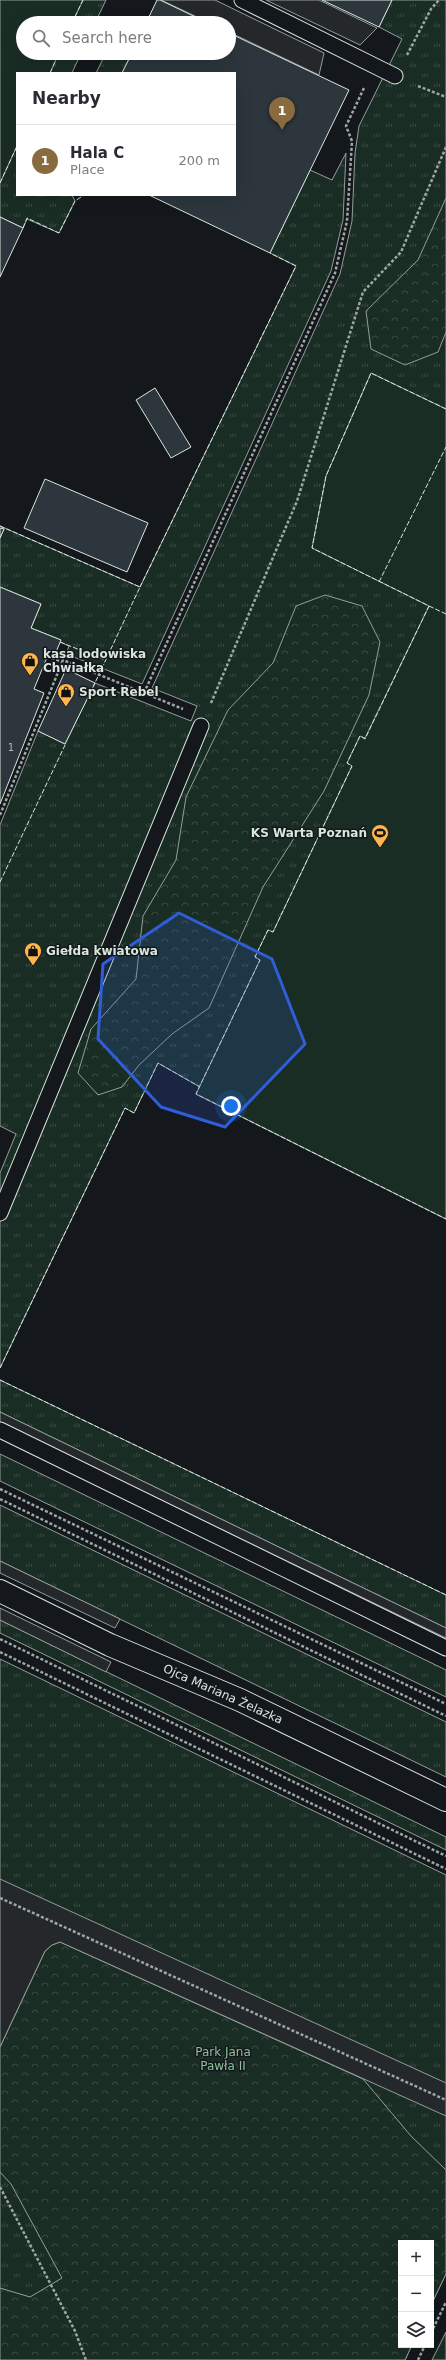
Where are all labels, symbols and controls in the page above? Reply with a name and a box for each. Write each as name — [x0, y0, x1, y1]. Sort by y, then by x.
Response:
search box — [16, 16, 236, 60]
icon: search — [30, 27, 52, 49]
text: Search here — [62, 29, 152, 47]
text: Nearby — [32, 88, 101, 108]
pin: 1 — [269, 97, 295, 130]
text: Hala C — [70, 144, 124, 162]
text: 1 — [40, 153, 50, 168]
text: 200 m — [178, 153, 220, 168]
text: Place — [70, 162, 105, 177]
place label: kasa lodowiska Chwiałka — [43, 647, 146, 675]
shop icon: kasa lodowiska Chwiałka — [20, 651, 40, 676]
shop icon: Sport Rebel — [56, 682, 76, 707]
place label: Sport Rebel — [79, 685, 159, 699]
house number: 1 — [8, 742, 14, 753]
sports icon: KS Warta Poznań — [370, 823, 390, 848]
place label: KS Warta Poznań — [251, 826, 367, 840]
shop icon: Giełda kwiatowa — [23, 941, 43, 966]
place label: Giełda kwiatowa — [46, 944, 158, 958]
your location — [221, 1096, 241, 1116]
street label: Ojca Mariana Żelazka — [161, 1660, 285, 1727]
park label: Park Jana Pawła II — [195, 2045, 251, 2073]
map controls — [398, 2240, 434, 2348]
button: + — [398, 2240, 434, 2276]
button: − — [398, 2276, 434, 2312]
button: layers — [398, 2312, 434, 2348]

